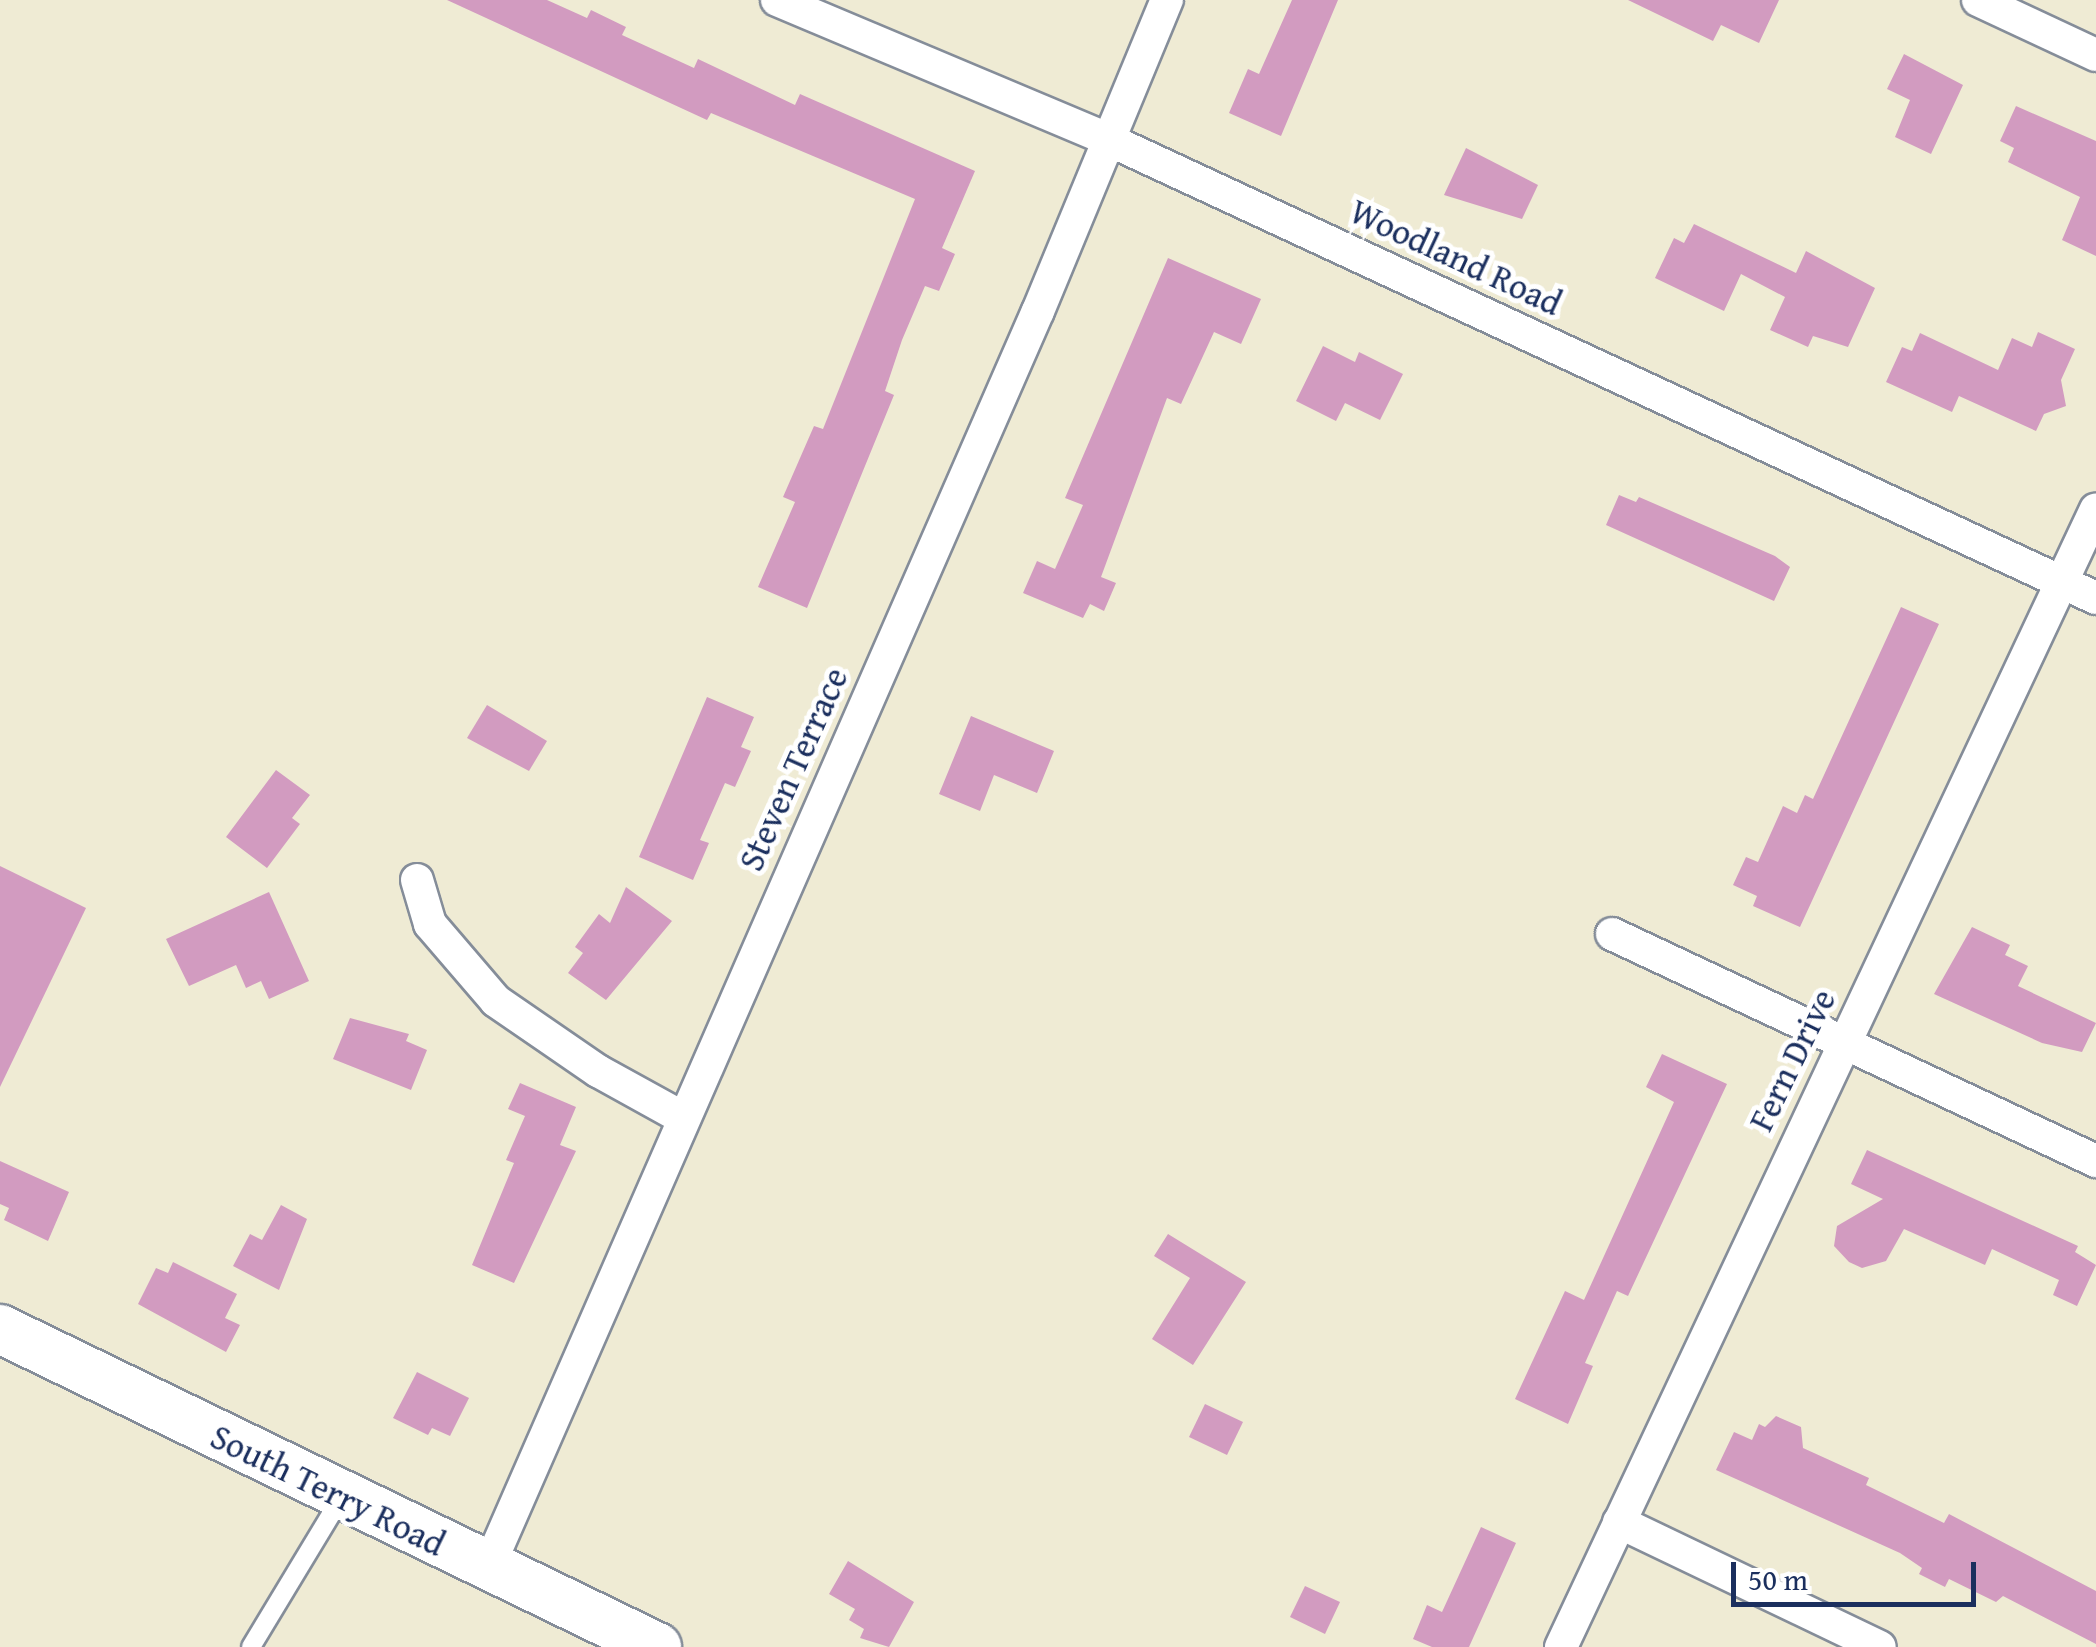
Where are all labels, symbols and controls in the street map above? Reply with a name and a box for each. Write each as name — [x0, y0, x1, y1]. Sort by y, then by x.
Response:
street label: Woodland Road — [1344, 190, 1568, 324]
street label: Steven Terrace — [729, 661, 857, 877]
street label: Fern Drive — [1740, 982, 1844, 1138]
street label: South Terry Road — [204, 1415, 452, 1565]
scale bar — [1736, 1542, 1981, 1604]
text: 50 m — [1748, 1557, 1808, 1601]

